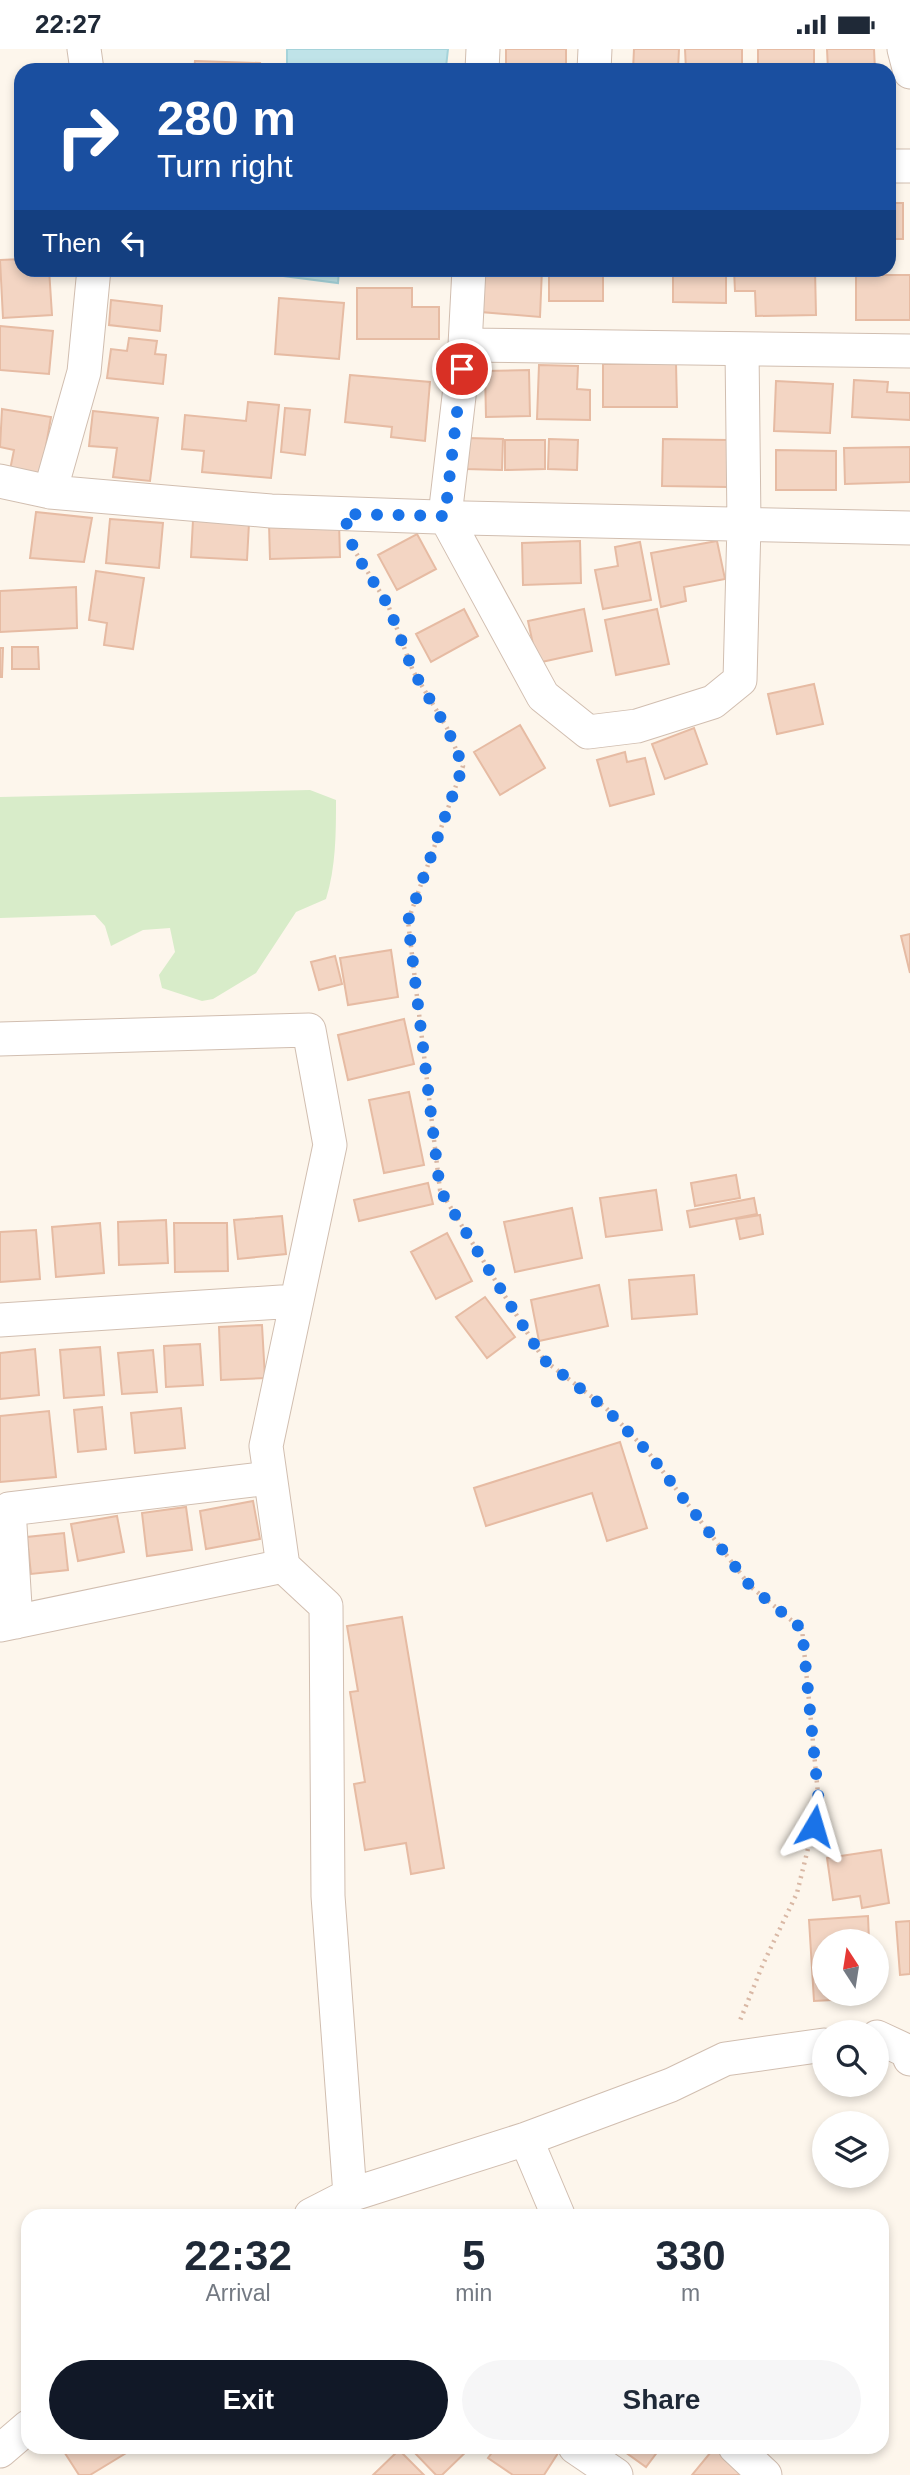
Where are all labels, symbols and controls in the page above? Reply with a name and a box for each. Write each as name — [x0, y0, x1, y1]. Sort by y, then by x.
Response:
text: 22:27 — [35, 9, 102, 39]
icon: right — [42, 91, 133, 182]
text: 280 m — [157, 91, 296, 145]
text: Turn right — [157, 148, 293, 184]
icon: left — [115, 224, 153, 262]
text: Then — [42, 228, 101, 258]
pin — [432, 339, 492, 399]
icon: arrive — [443, 350, 481, 388]
position arrow — [777, 1789, 851, 1863]
north arrow — [812, 1929, 889, 2005]
map controls — [812, 1929, 889, 2188]
button: search — [812, 2020, 889, 2097]
button: layers — [812, 2111, 889, 2188]
text: 22:32 — [184, 2232, 292, 2279]
text: 5 — [462, 2232, 485, 2279]
text: 330 — [656, 2232, 726, 2279]
text: Arrival — [205, 2280, 271, 2306]
text: min — [455, 2280, 492, 2306]
text: m — [681, 2280, 700, 2306]
button: Exit — [49, 2360, 448, 2440]
button: Share — [462, 2360, 861, 2440]

